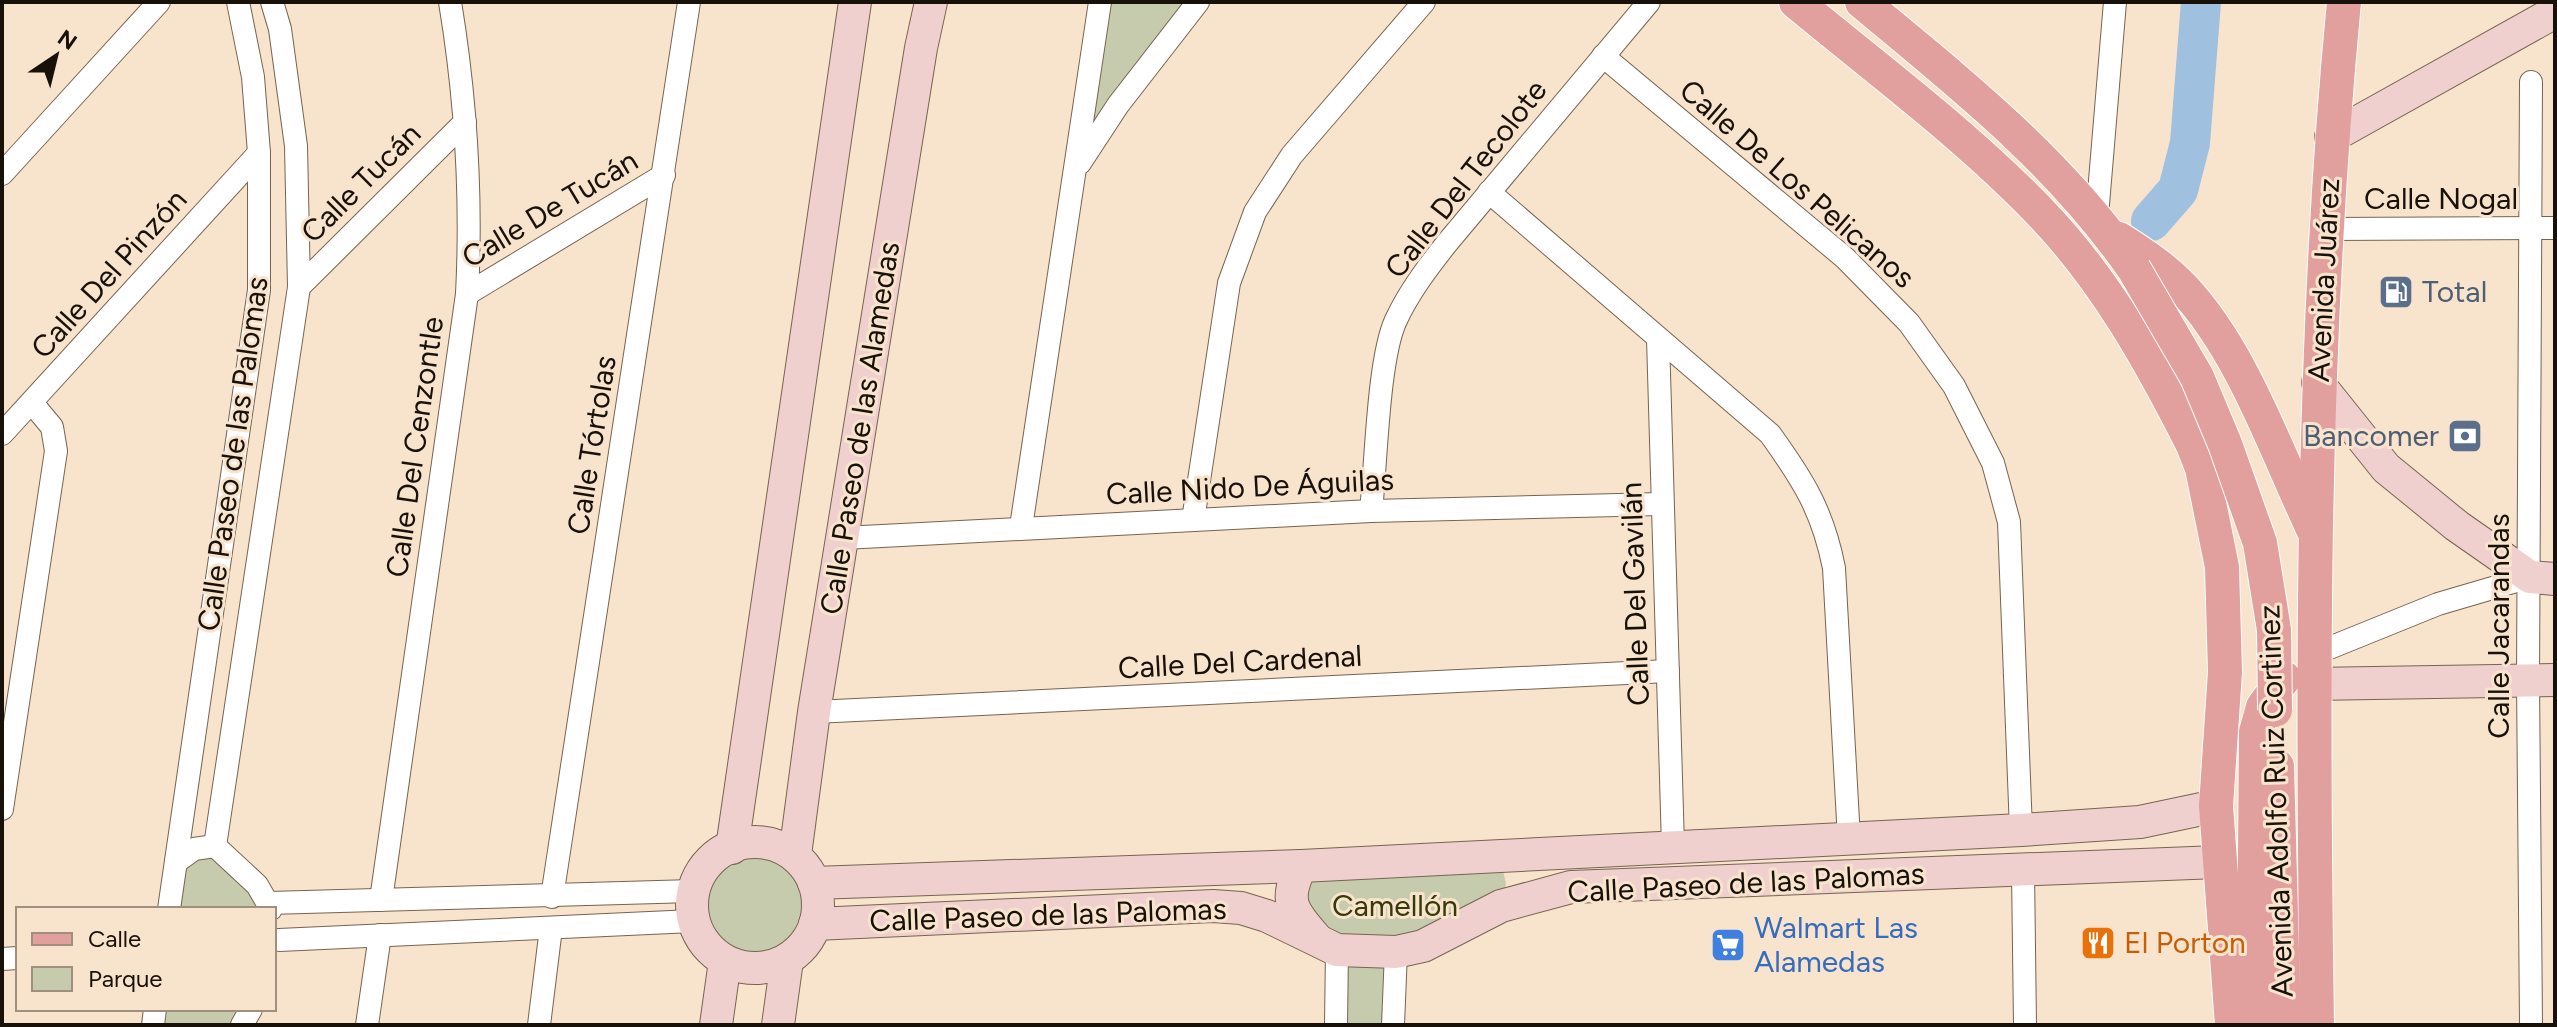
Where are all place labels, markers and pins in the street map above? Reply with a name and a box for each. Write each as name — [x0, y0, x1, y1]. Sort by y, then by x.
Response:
fuel station icon: Total — [2377, 273, 2415, 311]
place label: Total — [2422, 273, 2487, 310]
place label: Bancomer — [2303, 417, 2439, 454]
bank icon: Bancomer — [2446, 417, 2484, 455]
place label: Walmart Las Alamedas — [1754, 909, 1918, 980]
restaurant icon: El Porton — [2079, 924, 2117, 962]
place label: El Porton — [2124, 924, 2246, 961]
supermarket icon: Walmart Las Alamedas — [1709, 926, 1747, 964]

